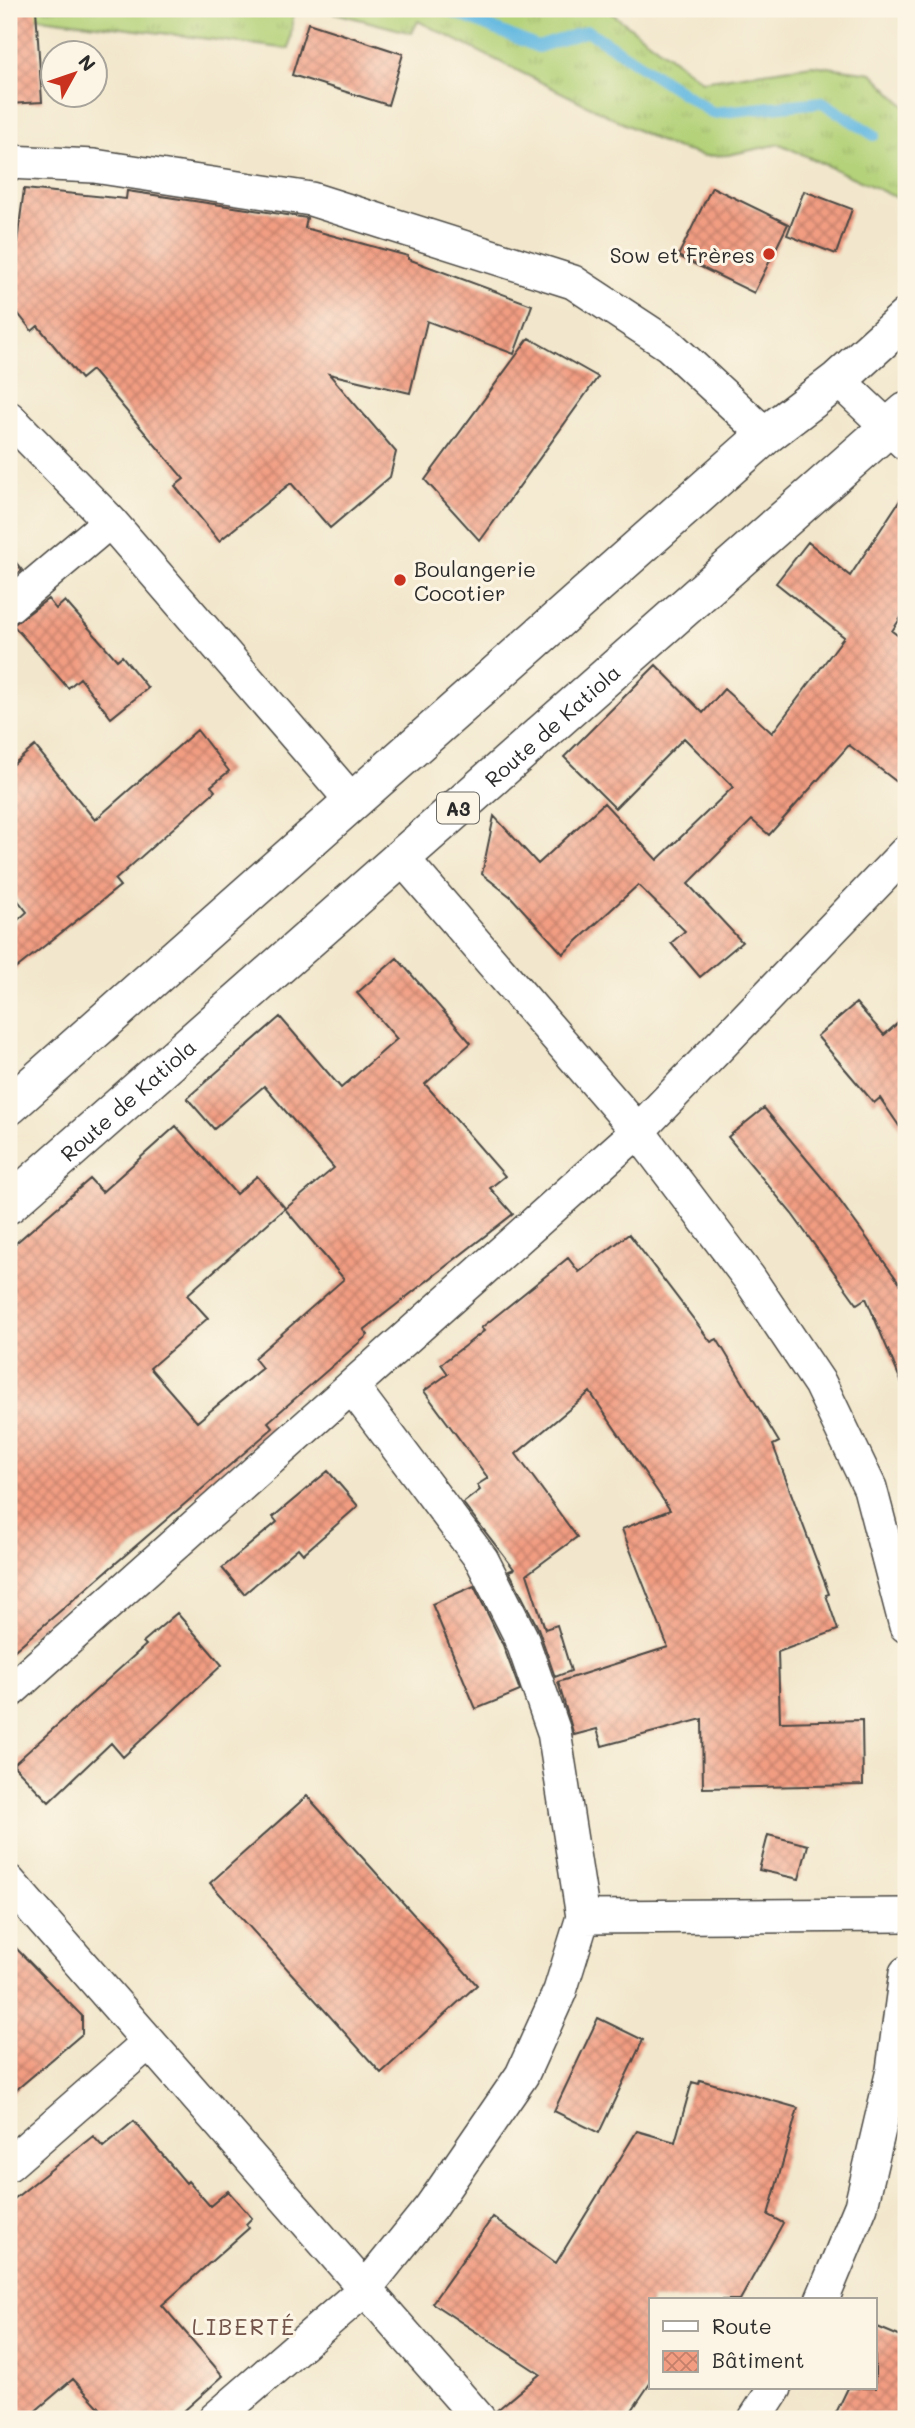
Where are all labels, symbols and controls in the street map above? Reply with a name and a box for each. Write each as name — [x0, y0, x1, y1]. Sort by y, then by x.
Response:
north arrow — [38, 38, 108, 108]
text: N — [73, 49, 102, 76]
place label: Sow et Frères — [610, 241, 755, 268]
marker: Sow et Frères — [761, 246, 777, 262]
place label: Boulangerie Cocotier — [414, 555, 536, 606]
marker: Boulangerie Cocotier — [392, 572, 408, 588]
street label: Route de Katiola — [478, 658, 625, 792]
road number: A3 — [437, 792, 479, 824]
street label: Route de Katiola — [54, 1032, 201, 1166]
legend — [649, 2298, 876, 2390]
district label: LIBERTÉ — [192, 2311, 296, 2341]
text: Route — [712, 2312, 772, 2339]
text: Bâtiment — [712, 2346, 804, 2373]

